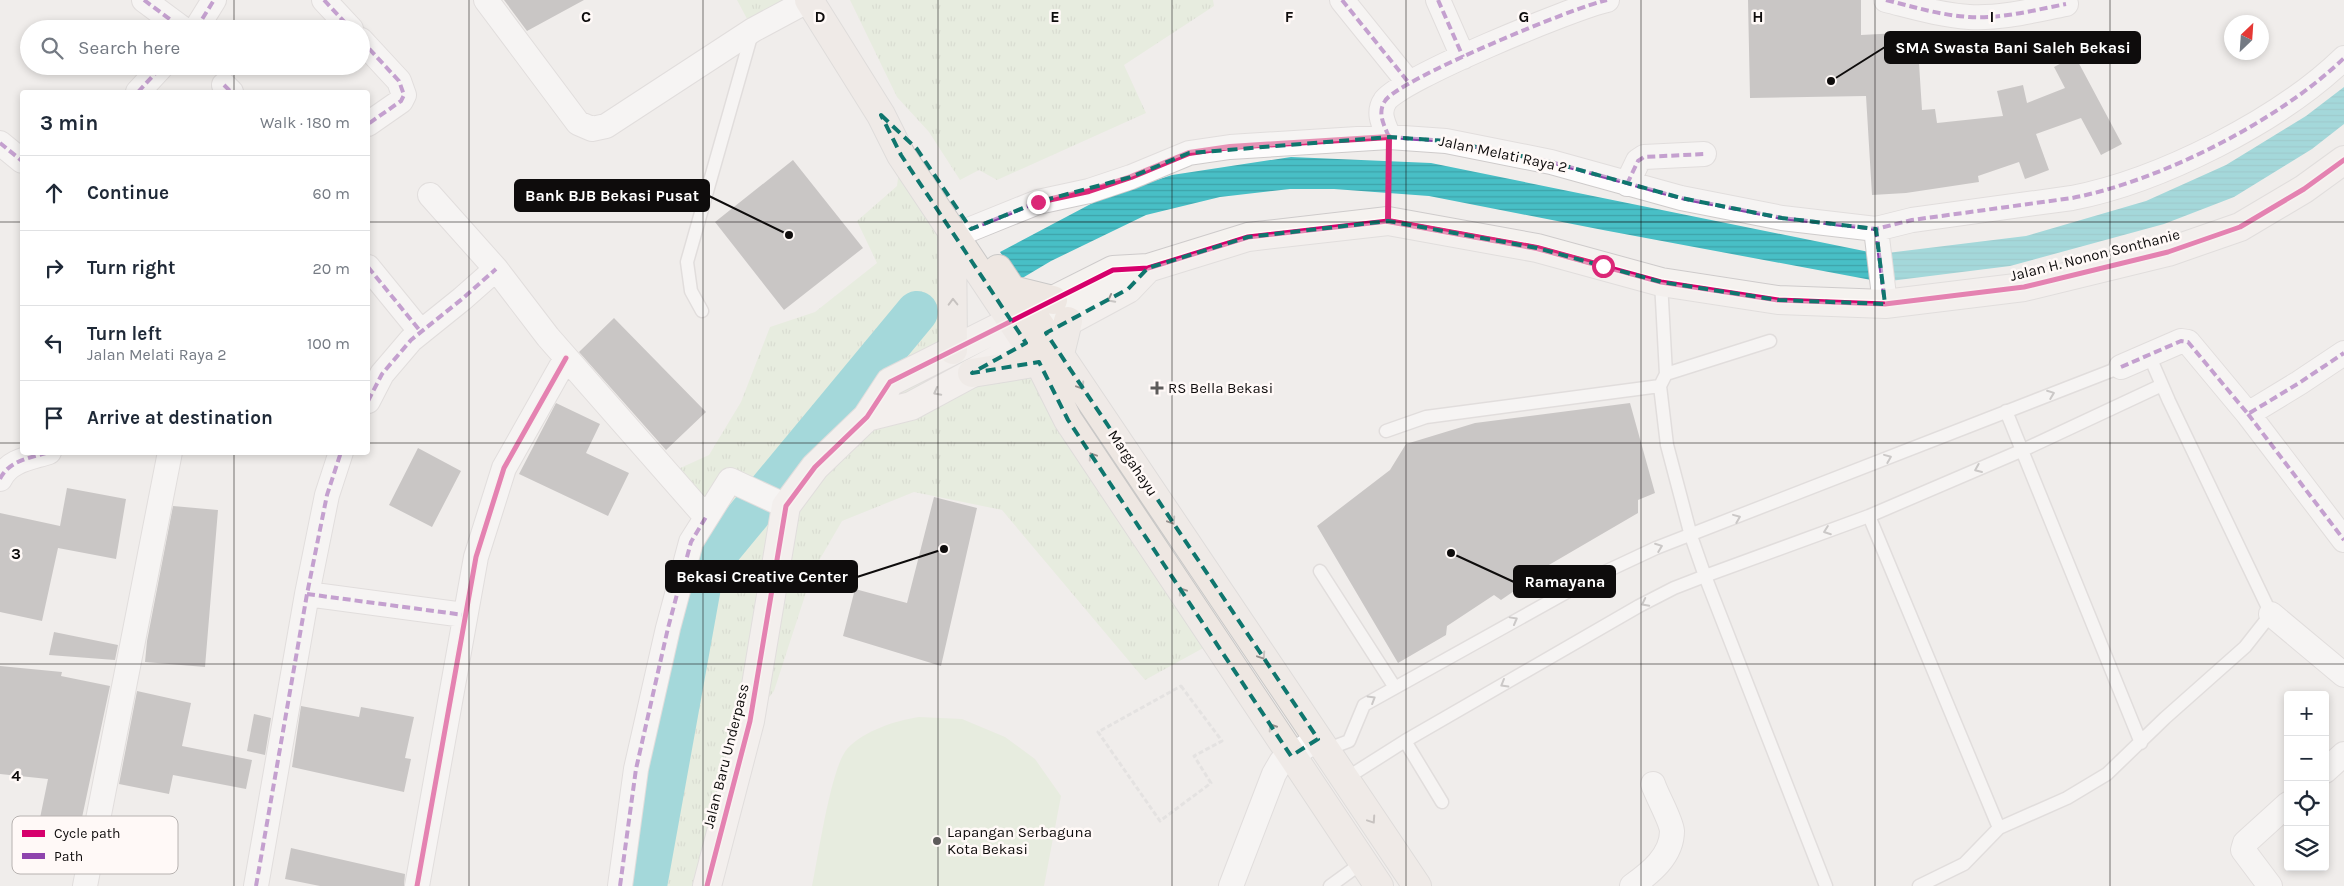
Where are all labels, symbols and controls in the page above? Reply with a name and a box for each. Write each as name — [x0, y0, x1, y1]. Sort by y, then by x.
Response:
text: C — [581, 7, 591, 26]
text: D — [815, 7, 826, 26]
text: E — [1050, 7, 1060, 26]
text: F — [1285, 7, 1294, 26]
text: G — [1519, 7, 1529, 26]
text: H — [1752, 7, 1764, 26]
text: I — [1990, 7, 1994, 26]
north arrow — [2224, 15, 2269, 60]
search box — [20, 20, 370, 75]
callout: SMA Swasta Bani Saleh Bekasi — [1885, 32, 2140, 63]
icon: search — [38, 34, 66, 62]
text: Search here — [78, 37, 180, 59]
text: SMA Swasta Bani Saleh Bekasi — [1895, 38, 2131, 57]
text: 3 min — [40, 111, 98, 135]
text: Walk · 180 m — [260, 113, 350, 132]
street label: Jalan Melati Raya 2 — [1437, 132, 1569, 176]
icon: ahead — [40, 179, 68, 207]
callout: Bank BJB Bekasi Pusat — [515, 180, 709, 211]
text: Continue — [87, 182, 169, 204]
text: 60 m — [313, 184, 350, 203]
text: Bank BJB Bekasi Pusat — [525, 186, 699, 205]
route end — [1027, 191, 1050, 214]
street label: Jalan H. Nonon Sonthanie — [2008, 225, 2182, 285]
icon: right — [40, 254, 68, 282]
route start — [1592, 255, 1615, 278]
text: Turn right — [87, 257, 176, 279]
text: 20 m — [312, 259, 350, 278]
one-way arrow — [1107, 292, 1116, 302]
one-way arrow — [948, 297, 958, 305]
text: Turn left — [87, 323, 162, 345]
icon: left — [40, 329, 68, 357]
text: 100 m — [307, 334, 350, 353]
text: Jalan Melati Raya 2 — [87, 345, 227, 364]
place label: RS Bella Bekasi — [1168, 379, 1273, 397]
one-way arrow — [1075, 380, 1084, 390]
marker: RS Bella Bekasi — [1150, 381, 1164, 395]
one-way arrow — [933, 386, 942, 396]
one-way arrow — [2046, 390, 2055, 400]
icon: arrive — [40, 404, 68, 432]
text: Arrive at destination — [87, 407, 273, 429]
street label: Margahayu — [1104, 426, 1162, 500]
one-way arrow — [1089, 452, 1098, 462]
one-way arrow — [1883, 454, 1892, 464]
one-way arrow — [1974, 463, 1983, 474]
one-way arrow — [1732, 513, 1741, 524]
one-way arrow — [1166, 515, 1175, 525]
one-way arrow — [1824, 525, 1832, 535]
one-way arrow — [1654, 543, 1663, 553]
text: 3 — [11, 544, 21, 563]
callout: Bekasi Creative Center — [666, 561, 857, 592]
callout: Ramayana — [1514, 566, 1615, 597]
text: Bekasi Creative Center — [676, 567, 849, 586]
text: Ramayana — [1525, 572, 1605, 591]
one-way arrow — [1179, 587, 1189, 596]
one-way arrow — [1641, 597, 1650, 607]
one-way arrow — [1509, 616, 1518, 626]
one-way arrow — [1256, 651, 1266, 660]
one-way arrow — [1500, 678, 1509, 688]
street label: Jalan Baru Underpass — [699, 682, 753, 830]
map controls — [2284, 691, 2329, 871]
button: + — [2284, 691, 2329, 736]
one-way arrow — [1367, 696, 1376, 706]
one-way arrow — [1269, 723, 1278, 732]
button: − — [2284, 736, 2329, 781]
text: 4 — [11, 766, 21, 785]
button: locate — [2284, 781, 2329, 826]
one-way arrow — [1366, 814, 1375, 823]
legend — [12, 816, 178, 874]
place label: Lapangan Serbaguna Kota Bekasi — [947, 823, 1092, 858]
text: Cycle path — [54, 825, 120, 842]
button: layers — [2284, 826, 2329, 871]
marker: Lapangan Serbaguna Kota Bekasi — [931, 835, 943, 847]
text: Path — [54, 848, 83, 865]

